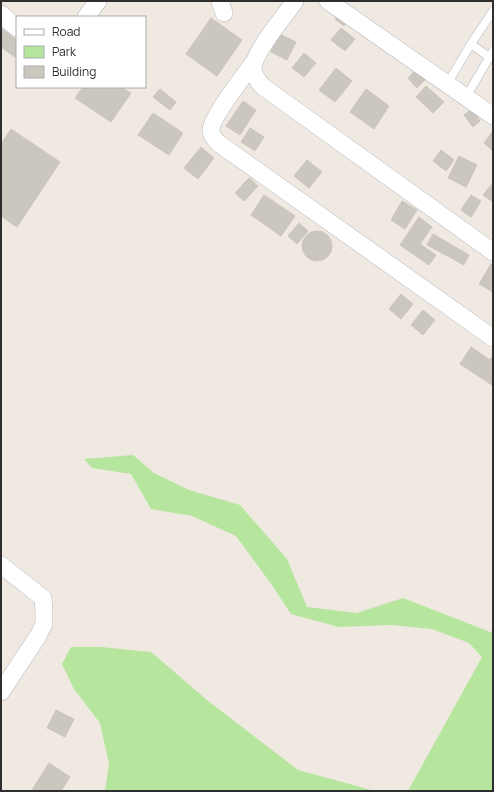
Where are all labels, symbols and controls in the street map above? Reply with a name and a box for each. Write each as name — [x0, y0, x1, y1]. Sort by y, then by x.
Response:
legend — [16, 16, 146, 88]
text: Road — [52, 23, 80, 40]
text: Park — [52, 43, 77, 60]
text: Building — [52, 63, 96, 80]

